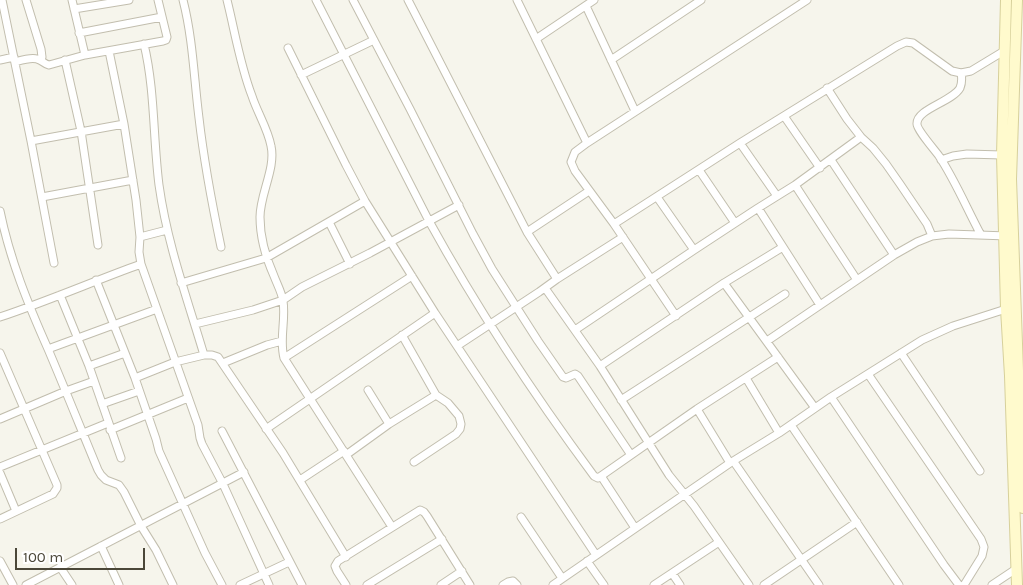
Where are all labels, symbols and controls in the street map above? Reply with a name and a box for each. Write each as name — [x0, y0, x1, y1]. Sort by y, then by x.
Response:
scale bar — [18, 538, 148, 570]
text: 100 m — [23, 548, 63, 566]

